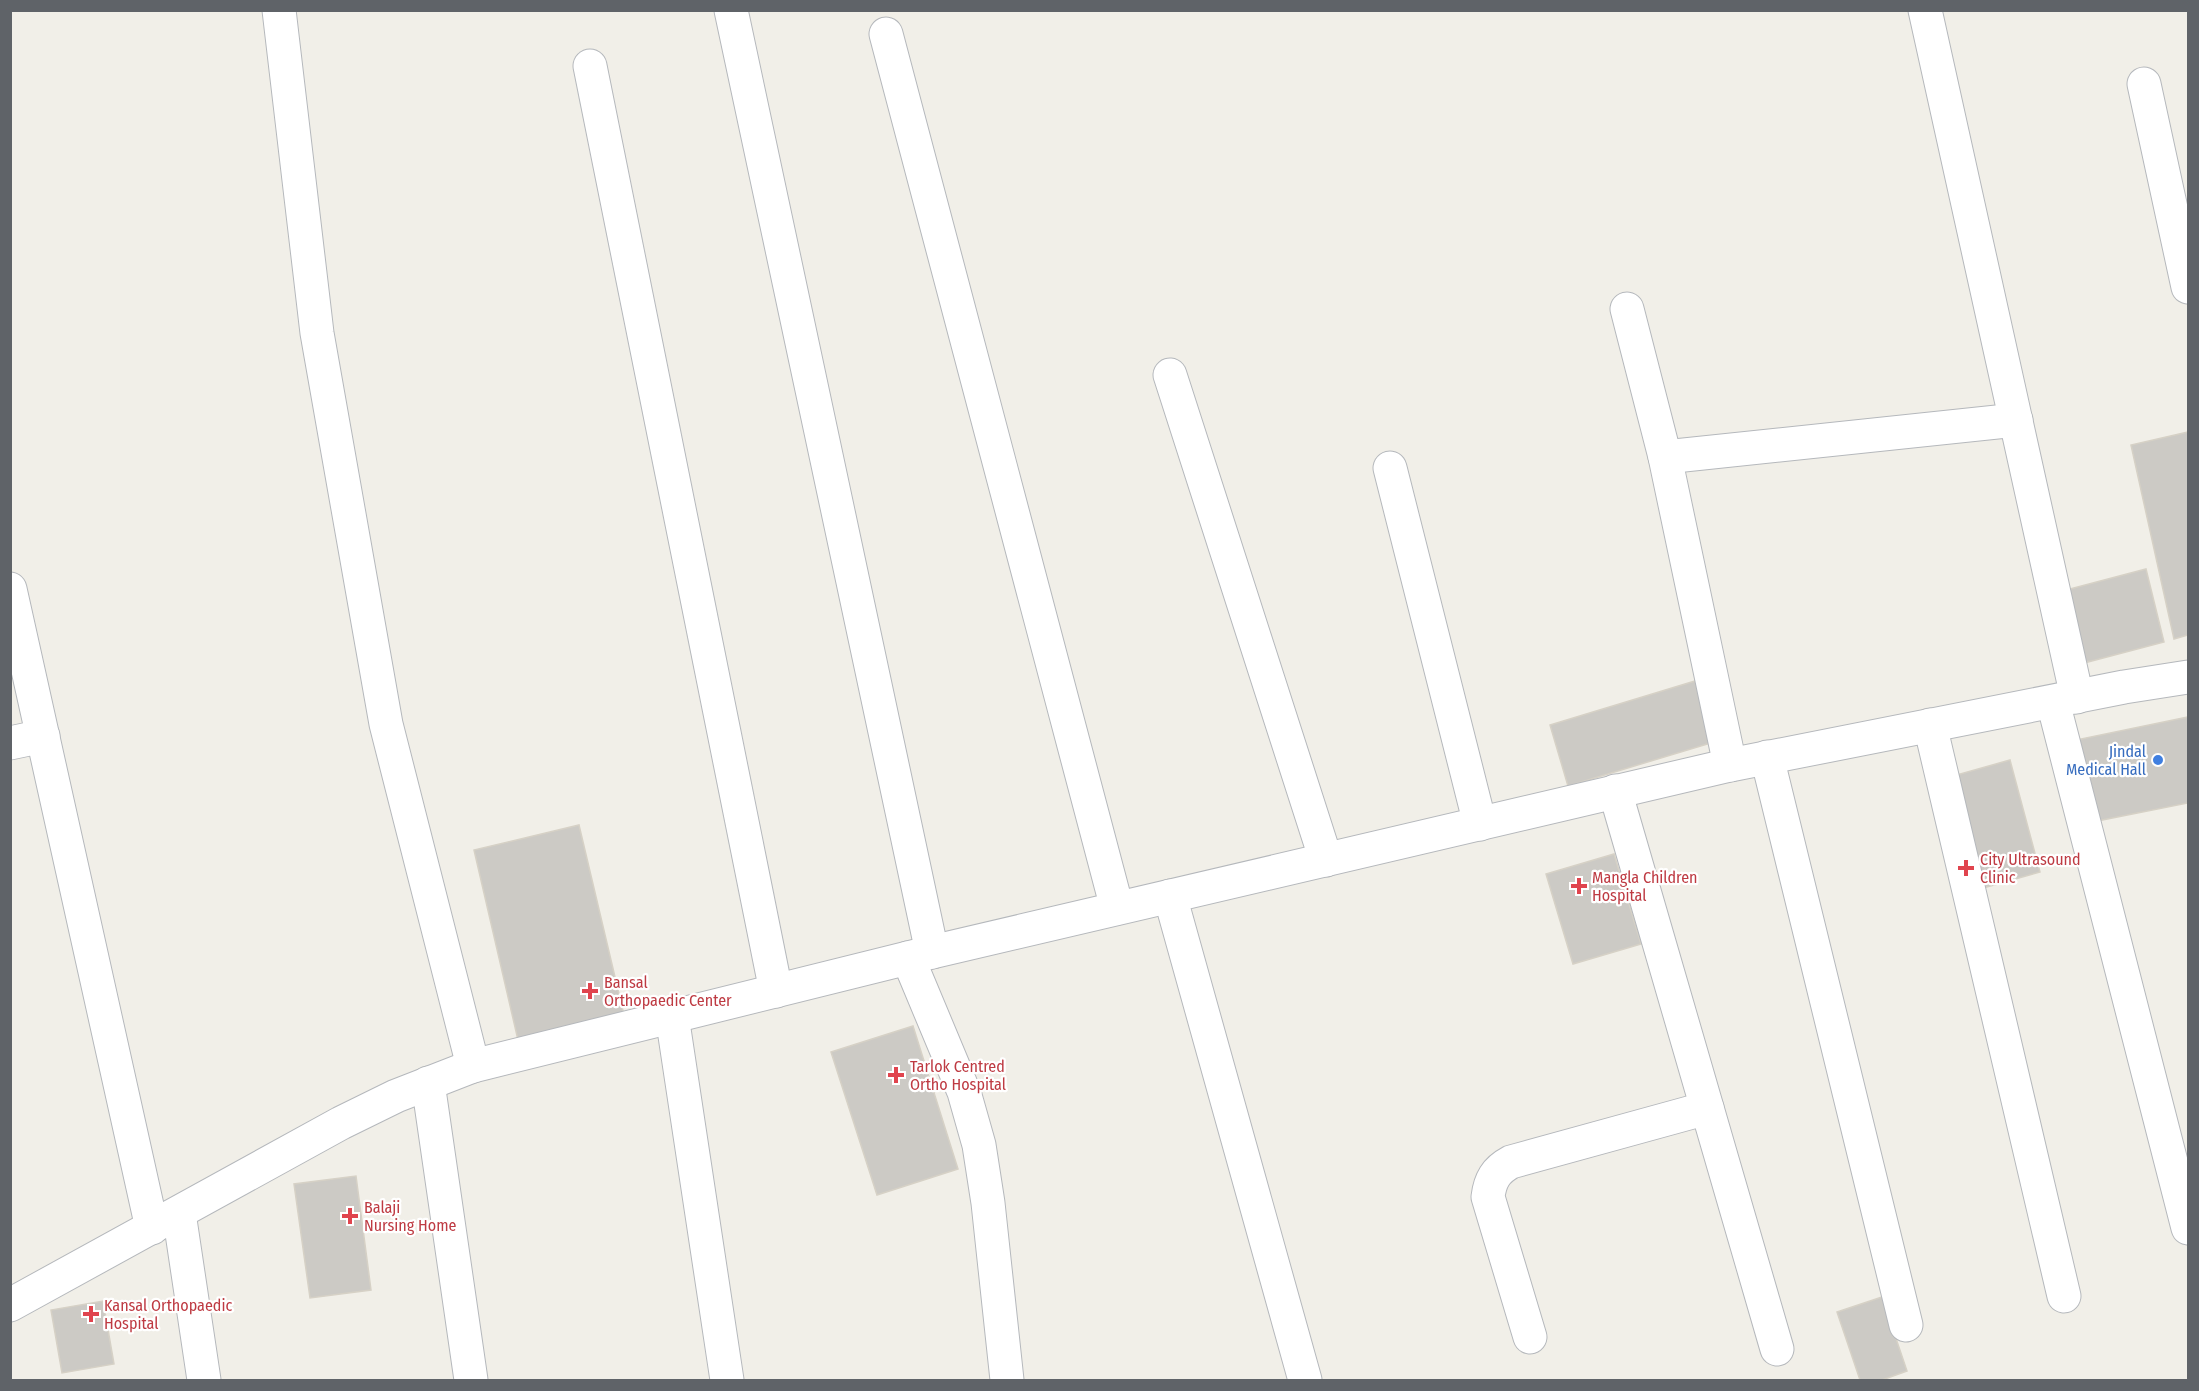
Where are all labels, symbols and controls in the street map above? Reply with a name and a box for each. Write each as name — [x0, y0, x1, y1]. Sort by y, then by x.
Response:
place label: Jindal Medical Hall — [2066, 742, 2146, 779]
marker: Jindal Medical Hall — [2151, 753, 2165, 767]
place label: City Ultrasound Clinic — [1980, 850, 2081, 887]
marker: City Ultrasound Clinic — [1957, 859, 1975, 877]
place label: Mangla Children Hospital — [1592, 868, 1698, 905]
marker: Mangla Children Hospital — [1570, 877, 1588, 895]
place label: Bansal Orthopaedic Center — [604, 973, 732, 1010]
marker: Bansal Orthopaedic Center — [581, 982, 599, 1000]
place label: Tarlok Centred Ortho Hospital — [910, 1057, 1006, 1094]
marker: Tarlok Centred Ortho Hospital — [887, 1066, 905, 1084]
place label: Balaji Nursing Home — [364, 1198, 456, 1235]
marker: Balaji Nursing Home — [341, 1207, 359, 1225]
place label: Kansal Orthopaedic Hospital — [104, 1296, 232, 1333]
marker: Kansal Orthopaedic Hospital — [82, 1305, 100, 1323]

